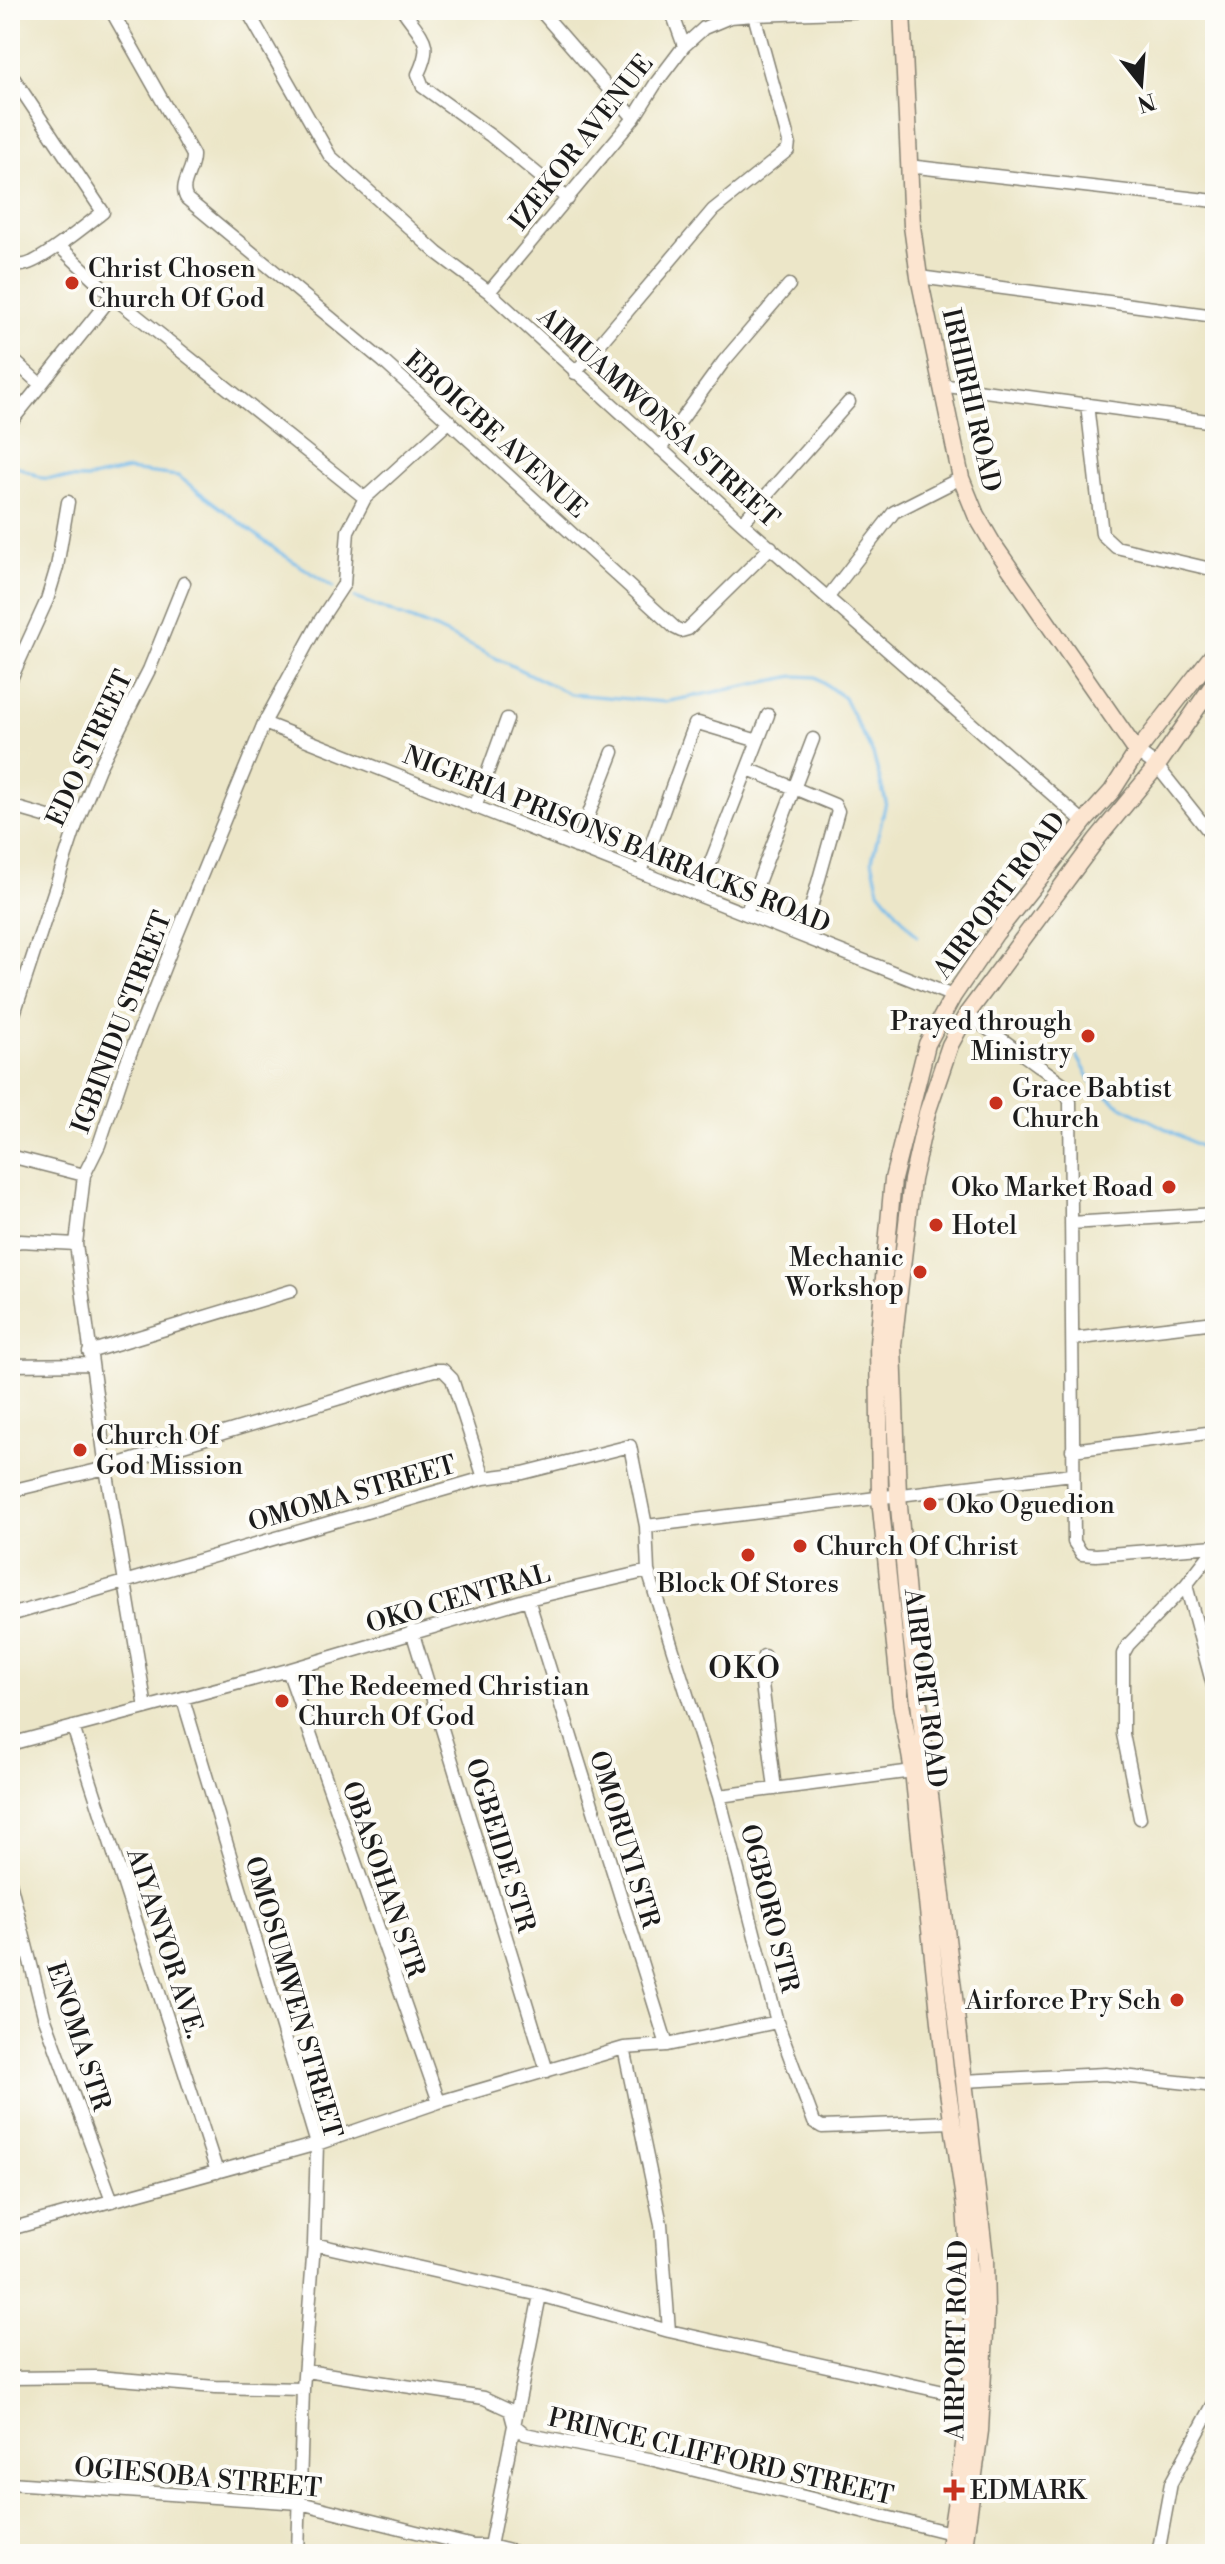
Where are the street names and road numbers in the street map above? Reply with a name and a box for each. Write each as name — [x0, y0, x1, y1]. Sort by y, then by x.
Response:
street label: IZEKOR AVENUE — [503, 48, 660, 237]
street label: AIMUAMWONSA STREET — [530, 300, 786, 535]
street label: IRHIRHI ROAD — [934, 305, 1008, 495]
street label: EBOIGBE AVENUE — [397, 344, 593, 525]
street label: EDO STREET — [40, 665, 140, 832]
street label: NIGERIA PRISONS BARRACKS ROAD — [398, 739, 835, 941]
street label: AIRPORT ROAD — [926, 806, 1073, 986]
street label: IGBINIDU STREET — [65, 907, 179, 1138]
street label: OMOMA STREET — [245, 1449, 460, 1539]
street label: OKO CENTRAL — [362, 1557, 554, 1641]
street label: AIRPORT ROAD — [897, 1586, 953, 1789]
street label: OMORUYI STR — [582, 1747, 666, 1933]
street label: OGBEIDE STR — [458, 1755, 542, 1937]
street label: OBASOHAN STR — [335, 1777, 432, 1983]
street label: OGBORO STR — [733, 1821, 806, 1997]
street label: AIYANYOR AVE. — [119, 1843, 211, 2042]
street label: OMOSUMWEN STREET — [237, 1853, 349, 2142]
street label: ENOMA STR — [39, 1958, 117, 2116]
street label: AIRPORT ROAD — [939, 2240, 975, 2441]
street label: PRINCE CLIFFORD STREET — [545, 2402, 897, 2512]
street label: OGIESOBA STREET — [73, 2451, 323, 2505]

